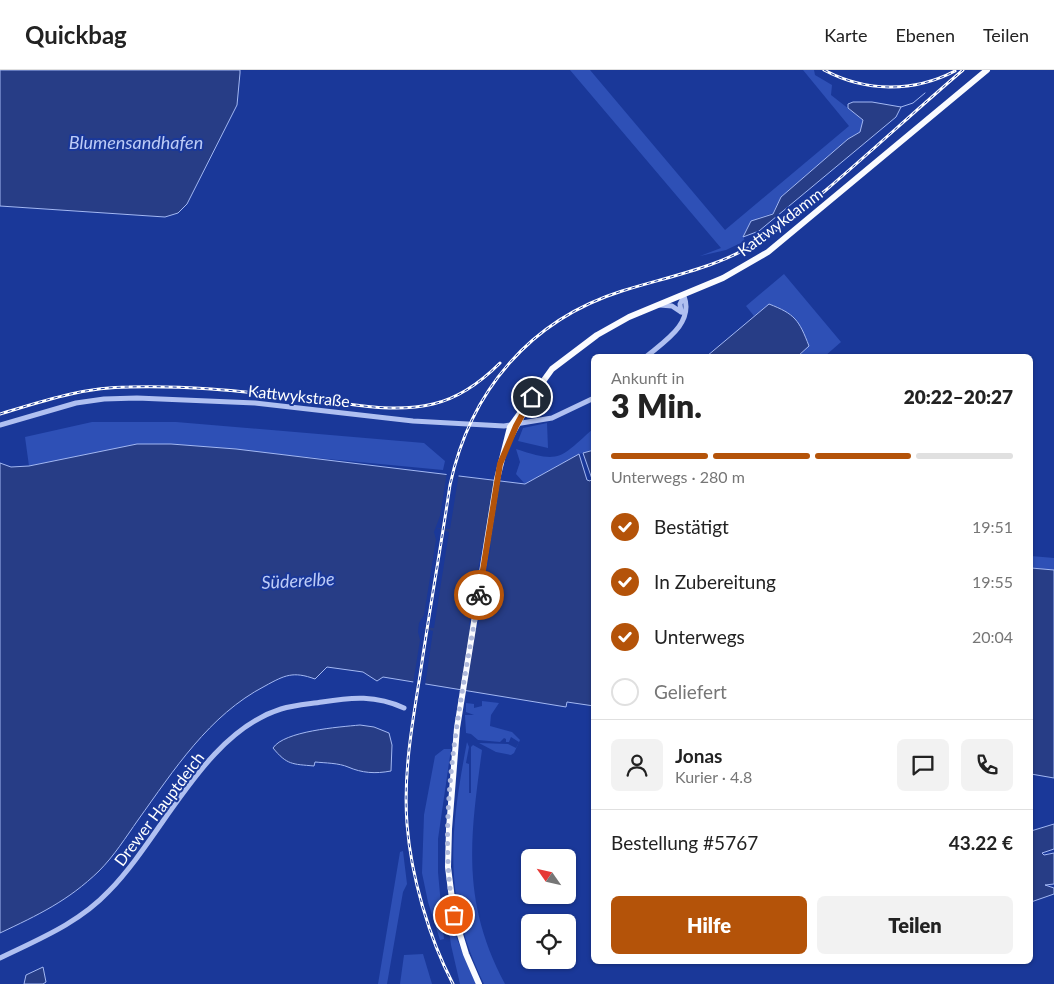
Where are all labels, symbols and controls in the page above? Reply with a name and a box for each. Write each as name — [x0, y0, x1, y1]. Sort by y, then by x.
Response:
text: Quickbag — [25, 20, 127, 49]
text: Karte — [824, 24, 867, 46]
text: Ebenen — [895, 24, 955, 46]
text: Teilen — [983, 24, 1029, 46]
water label: Blumensandhafen — [69, 131, 203, 153]
street label: Kattwykdamm — [734, 184, 826, 260]
text: Ankunft in — [611, 368, 684, 387]
pin — [511, 376, 553, 418]
street label: Kattwykstraße — [247, 381, 351, 410]
icon: home — [518, 383, 546, 411]
text: 20:22–20:27 — [904, 385, 1013, 408]
text: 3 Min. — [611, 386, 702, 425]
text: Unterwegs · 280 m — [611, 467, 745, 486]
icon: check — [611, 513, 639, 541]
text: Bestätigt — [654, 515, 729, 538]
text: 19:51 — [972, 517, 1013, 536]
water label: Süderelbe — [261, 567, 335, 593]
icon: check — [611, 568, 639, 596]
courier — [454, 570, 504, 620]
text: In Zubereitung — [654, 570, 776, 593]
text: 19:55 — [972, 572, 1013, 591]
icon: bike — [465, 581, 493, 609]
icon: check — [611, 623, 639, 651]
text: Unterwegs — [654, 625, 745, 648]
text: 20:04 — [972, 627, 1013, 646]
text: Geliefert — [654, 680, 727, 703]
button: person — [611, 739, 663, 791]
button: chat — [897, 739, 949, 791]
button: phone — [961, 739, 1013, 791]
text: Jonas — [675, 744, 722, 767]
street label: Drewer Hauptdeich — [110, 748, 208, 869]
text: Kurier · 4.8 — [675, 767, 752, 786]
text: Bestellung #5767 — [611, 831, 758, 854]
text: 43.22 € — [949, 831, 1013, 854]
north arrow — [521, 849, 576, 904]
map controls — [521, 849, 576, 969]
pin — [433, 894, 475, 936]
button: Hilfe — [611, 896, 807, 954]
button: Teilen — [817, 896, 1013, 954]
icon: bag — [440, 901, 468, 929]
button: locate — [521, 914, 576, 969]

